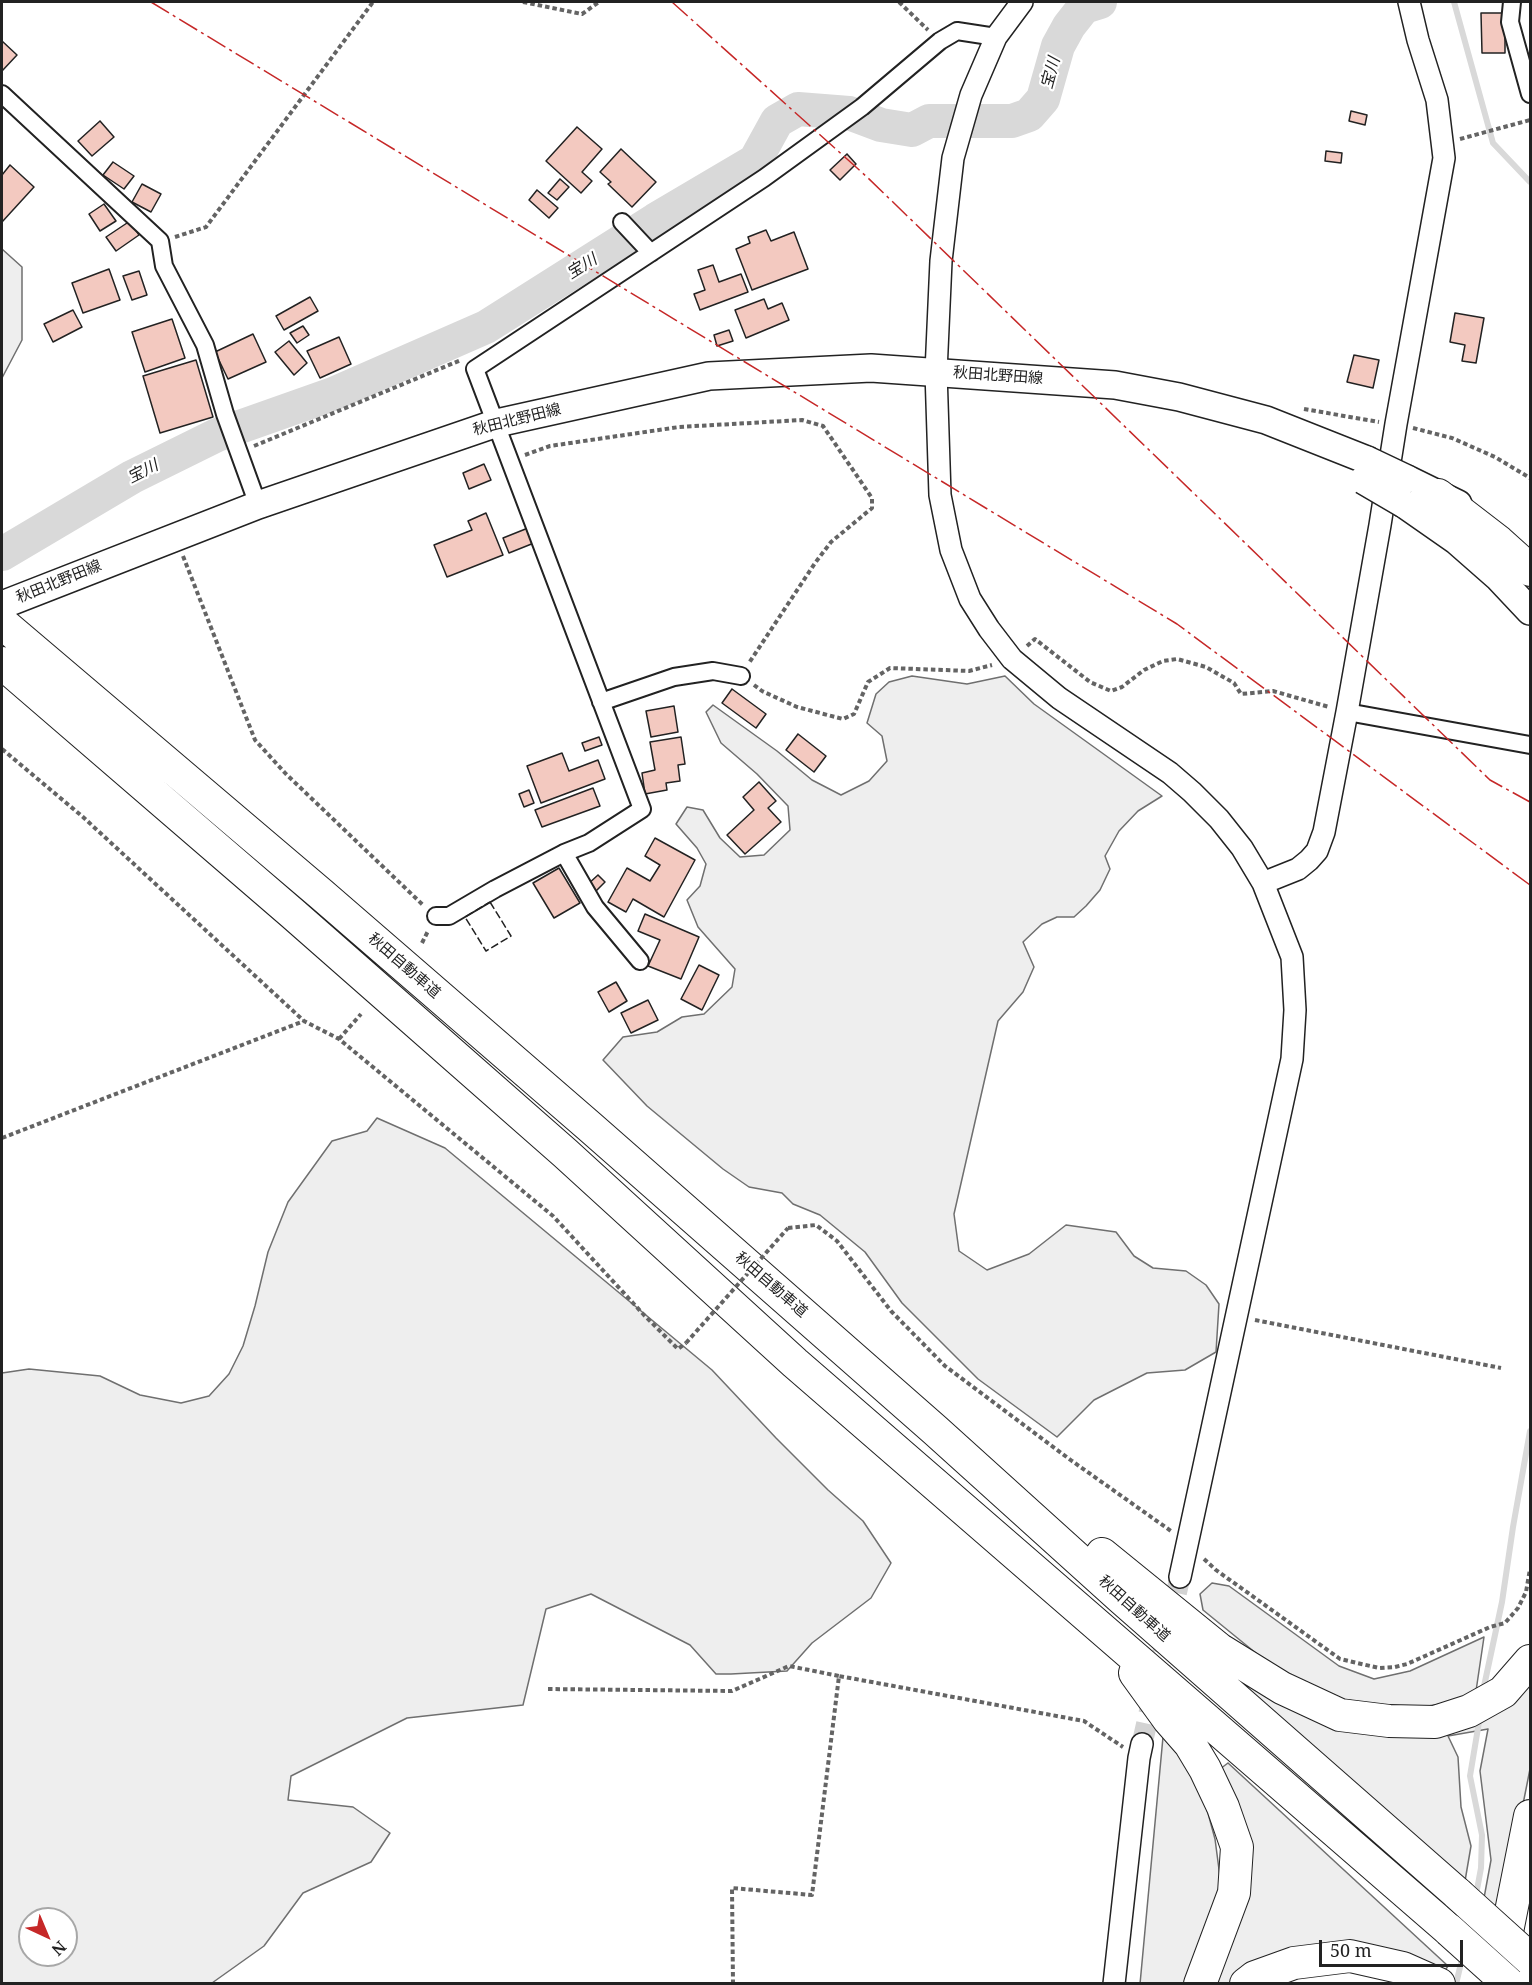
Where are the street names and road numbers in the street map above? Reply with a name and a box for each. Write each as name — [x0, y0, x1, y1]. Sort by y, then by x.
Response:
street label: 秋田北野田線 — [952, 364, 1044, 388]
street label: 秋田北野田線 — [471, 400, 563, 440]
street label: 秋田北野田線 — [14, 557, 104, 607]
street label: 秋田自動車道 — [364, 930, 444, 1002]
street label: 秋田自動車道 — [731, 1249, 811, 1321]
street label: 秋田自動車道 — [1095, 1572, 1173, 1646]

